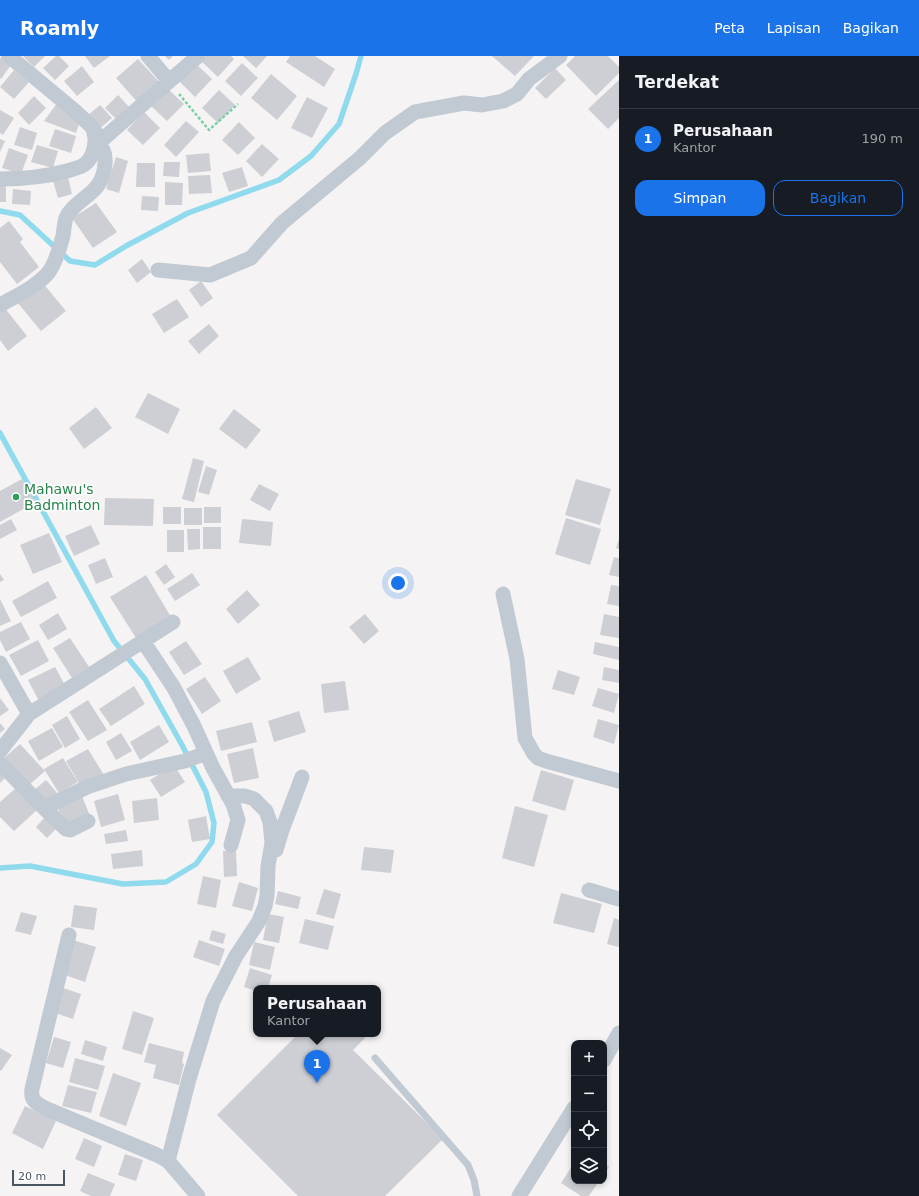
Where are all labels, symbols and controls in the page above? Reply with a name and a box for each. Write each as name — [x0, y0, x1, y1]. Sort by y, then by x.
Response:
text: Roamly — [20, 17, 99, 39]
text: Peta — [714, 20, 745, 36]
text: Lapisan — [767, 20, 821, 36]
text: Bagikan — [843, 20, 899, 36]
text: Terdekat — [635, 72, 719, 92]
text: Perusahaan — [673, 122, 773, 140]
text: 1 — [643, 131, 653, 146]
text: 190 m — [861, 131, 903, 146]
text: Kantor — [673, 140, 716, 155]
button: Simpan — [635, 180, 765, 216]
button: Bagikan — [773, 180, 903, 216]
place label: Mahawu's Badminton — [24, 481, 100, 513]
marker: Mahawu's Badminton — [11, 492, 21, 502]
your location — [388, 573, 408, 593]
popup — [253, 985, 381, 1037]
text: Perusahaan — [267, 995, 367, 1013]
text: Kantor — [267, 1013, 310, 1028]
map controls — [571, 1040, 607, 1184]
button: + — [571, 1040, 607, 1076]
pin: 1 — [304, 1050, 330, 1083]
button: − — [571, 1076, 607, 1112]
button: locate — [571, 1112, 607, 1148]
button: layers — [571, 1148, 607, 1184]
scale bar — [12, 1168, 65, 1187]
text: 20 m — [18, 1170, 46, 1183]

